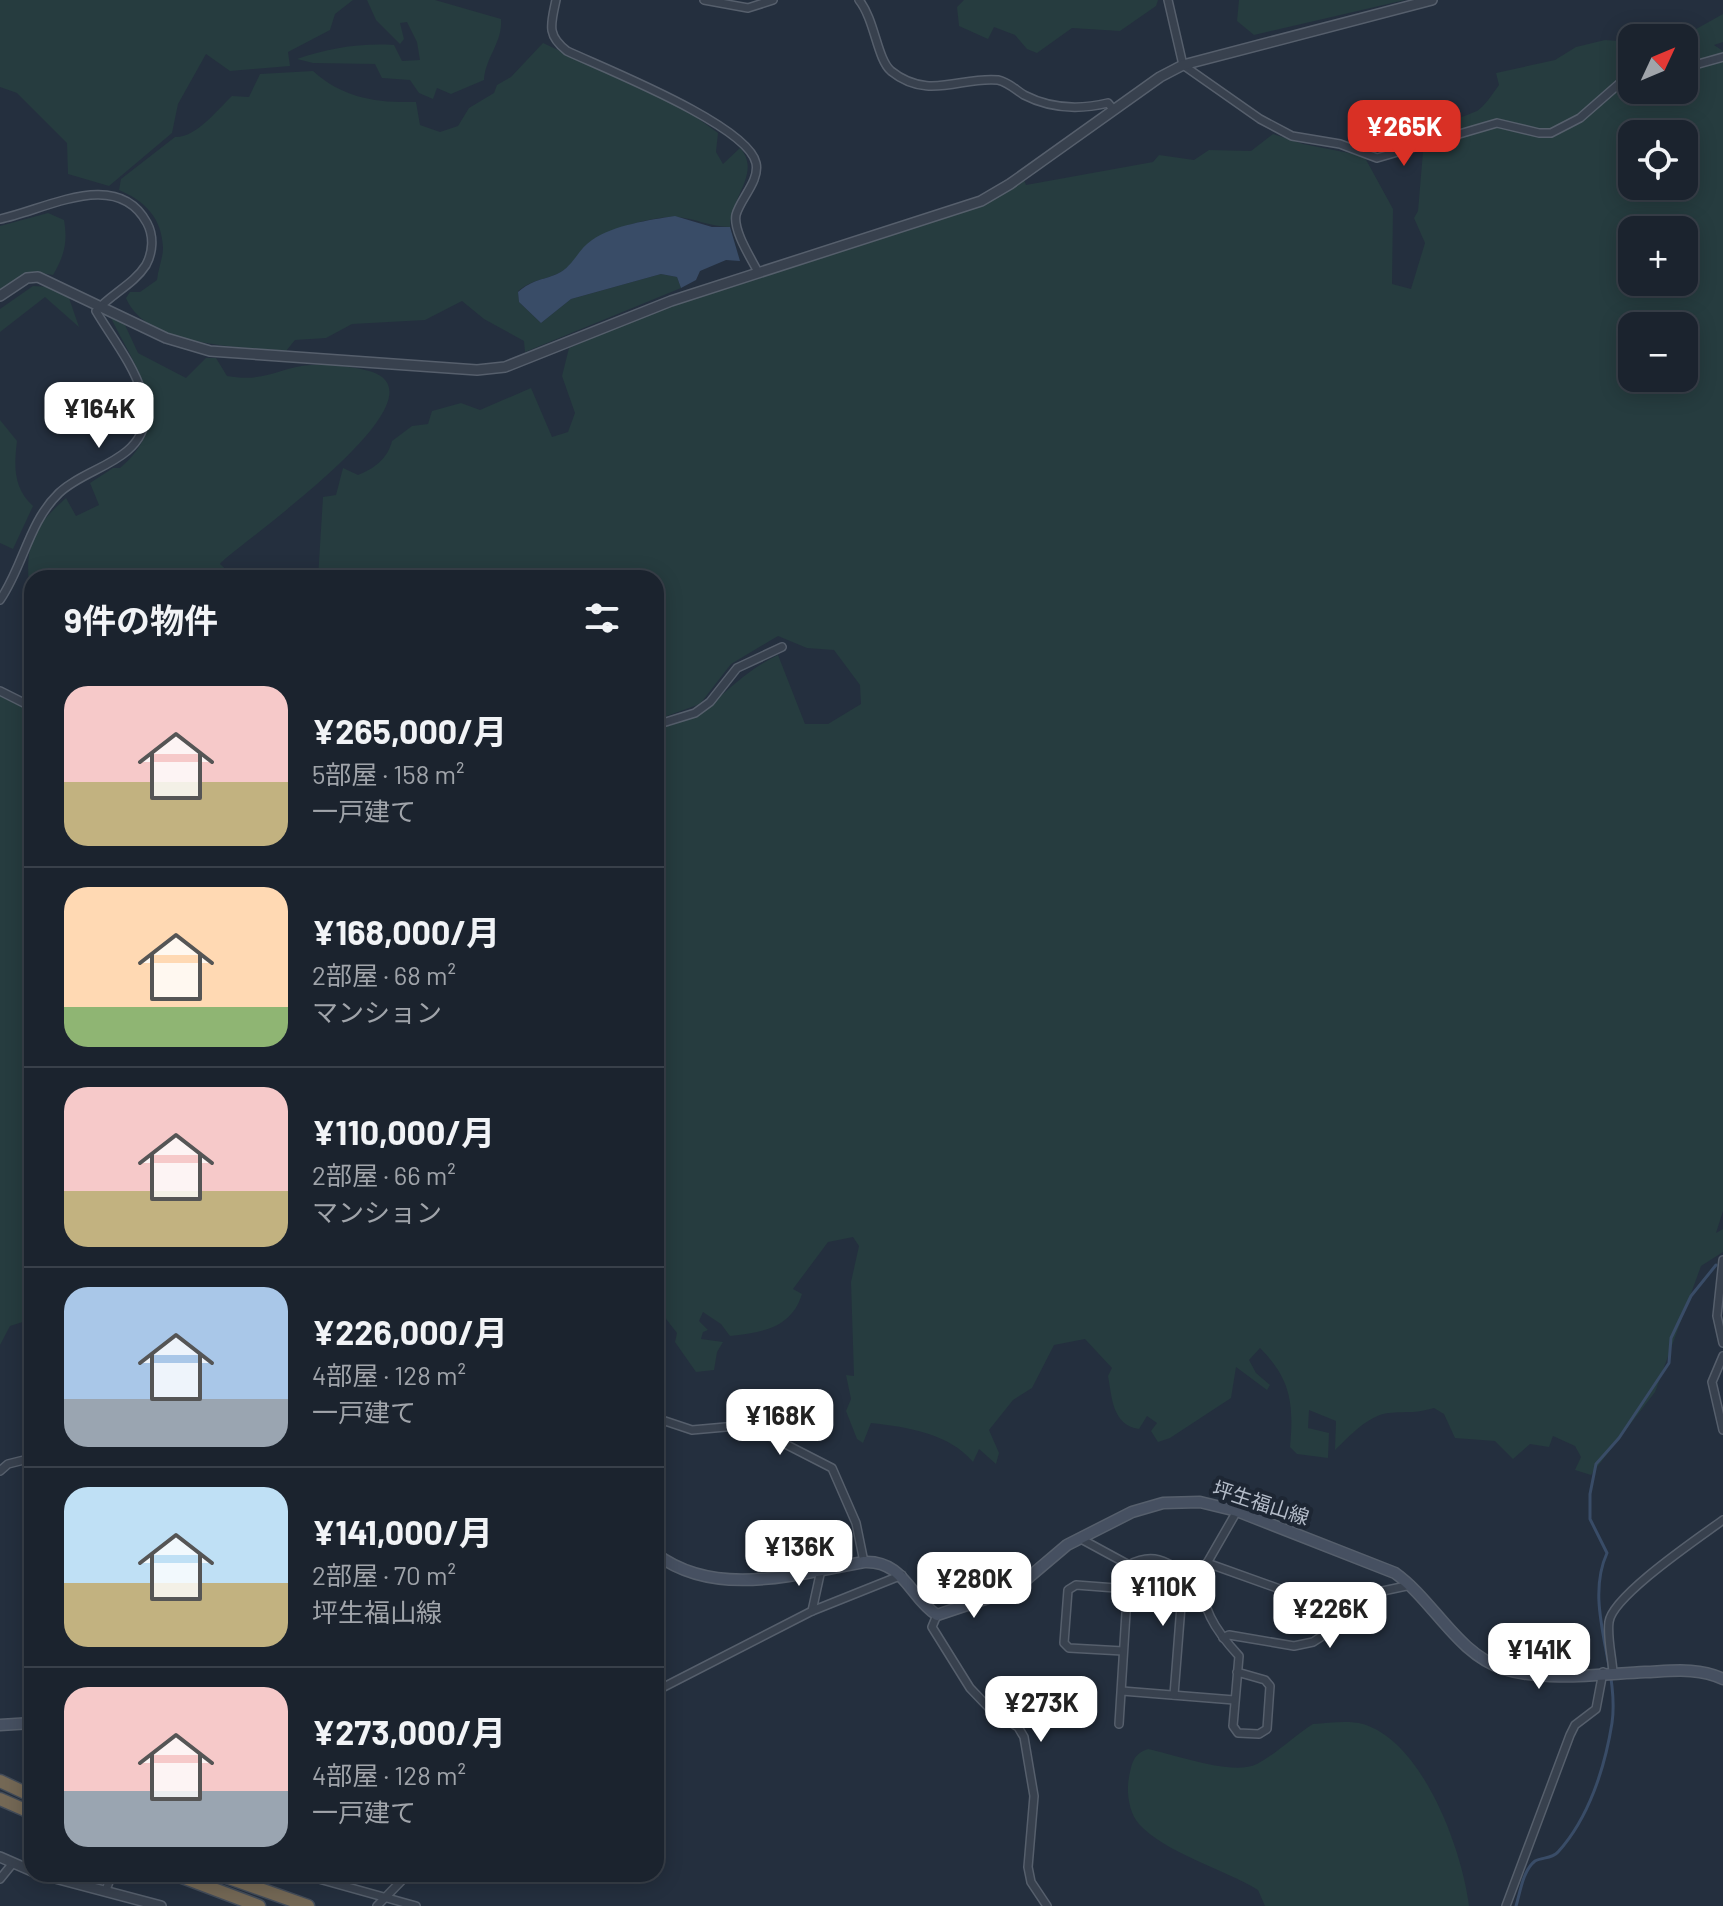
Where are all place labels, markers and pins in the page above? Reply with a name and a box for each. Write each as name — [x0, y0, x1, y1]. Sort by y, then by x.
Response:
pin: ¥265K — [1348, 100, 1460, 168]
pin: ¥164K — [43, 382, 155, 450]
pin: ¥168K — [724, 1389, 836, 1457]
pin: ¥136K — [743, 1520, 855, 1588]
pin: ¥280K — [918, 1552, 1030, 1620]
pin: ¥110K — [1107, 1560, 1219, 1628]
pin: ¥226K — [1274, 1582, 1386, 1650]
pin: ¥141K — [1483, 1623, 1595, 1691]
pin: ¥273K — [985, 1676, 1097, 1744]

